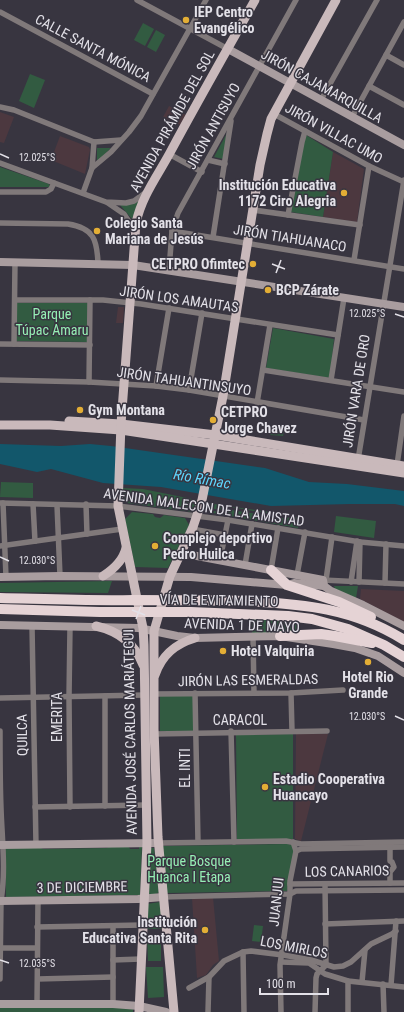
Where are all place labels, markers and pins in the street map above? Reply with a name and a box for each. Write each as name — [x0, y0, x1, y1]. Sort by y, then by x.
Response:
place label: IEP Centro Evangélico — [194, 4, 255, 36]
marker: IEP Centro Evangélico — [181, 15, 191, 25]
place label: Institución Educativa 1172 Ciro Alegria — [219, 177, 336, 209]
marker: Institución Educativa 1172 Ciro Alegria — [339, 188, 349, 198]
place label: Colegio Santa Mariana de Jesús — [105, 215, 204, 247]
marker: Colegio Santa Mariana de Jesús — [92, 226, 102, 236]
place label: CETPRO Ofimtec — [151, 256, 246, 272]
marker: CETPRO Ofimtec — [248, 259, 258, 269]
place label: BCP Zárate — [276, 282, 339, 298]
marker: BCP Zárate — [263, 285, 273, 295]
place label: Gym Montana — [88, 402, 165, 418]
place label: CETPRO Jorge Chavez — [221, 404, 297, 436]
marker: Gym Montana — [75, 405, 85, 415]
marker: CETPRO Jorge Chavez — [208, 415, 218, 425]
place label: Complejo deportivo Pedro Huilca — [163, 530, 273, 562]
marker: Complejo deportivo Pedro Huilca — [150, 541, 160, 551]
place label: Hotel Valquiria — [231, 643, 315, 659]
marker: Hotel Valquiria — [218, 646, 228, 656]
marker: Hotel Rio Grande — [363, 657, 373, 667]
place label: Hotel Rio Grande — [342, 669, 394, 701]
place label: Estadio Cooperativa Huancayo — [273, 771, 385, 803]
marker: Estadio Cooperativa Huancayo — [260, 782, 270, 792]
place label: Institución Educativa Santa Rita — [82, 914, 197, 946]
marker: Institución Educativa Santa Rita — [200, 925, 210, 935]

